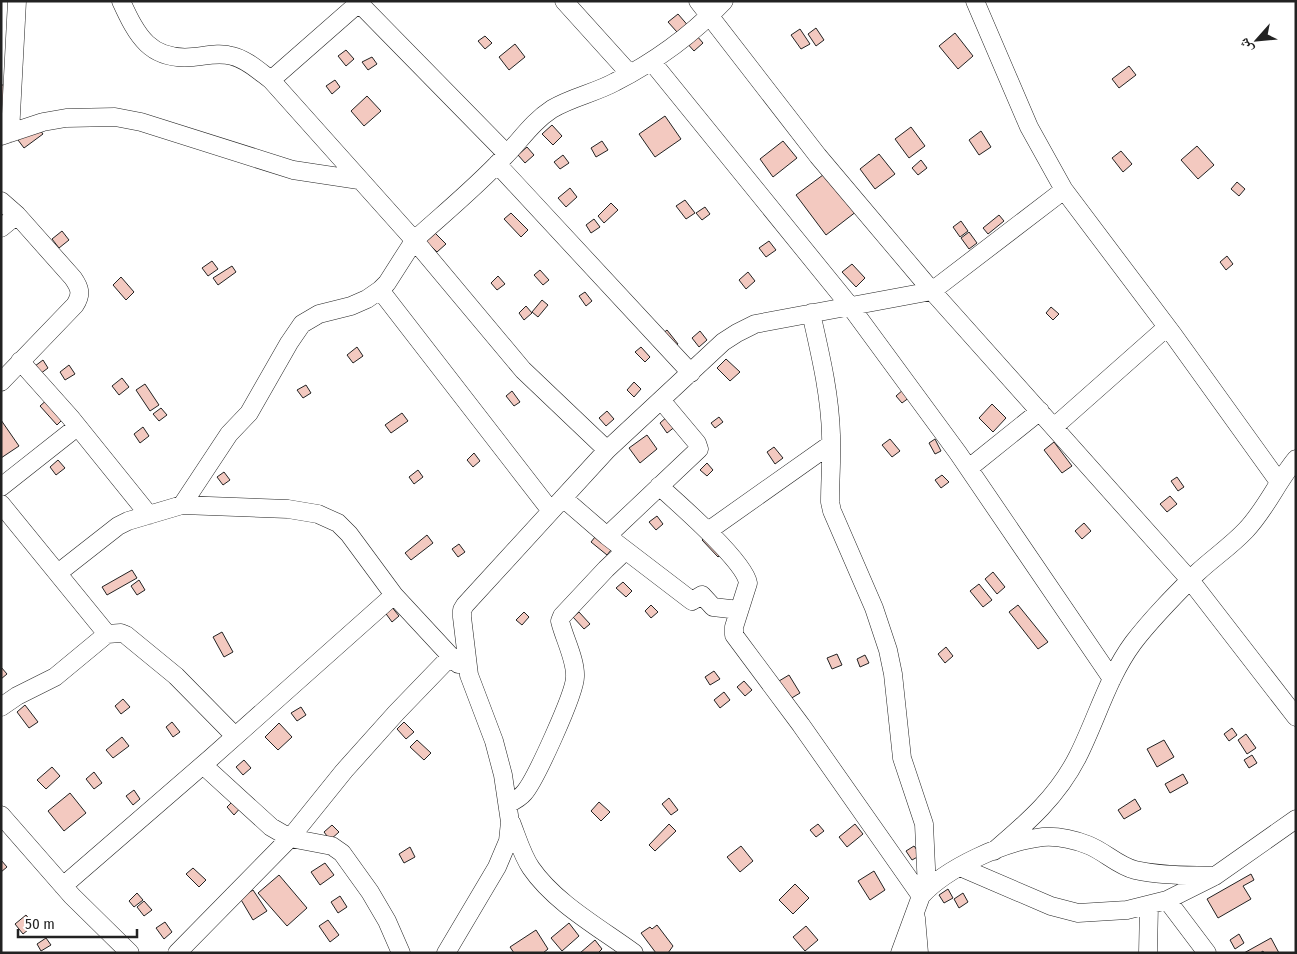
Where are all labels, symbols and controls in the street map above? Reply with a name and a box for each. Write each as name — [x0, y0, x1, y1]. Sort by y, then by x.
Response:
north arrow — [1232, 15, 1282, 65]
text: ش — [1235, 35, 1257, 56]
scale bar — [18, 906, 136, 938]
text: 50 m — [25, 915, 55, 933]

